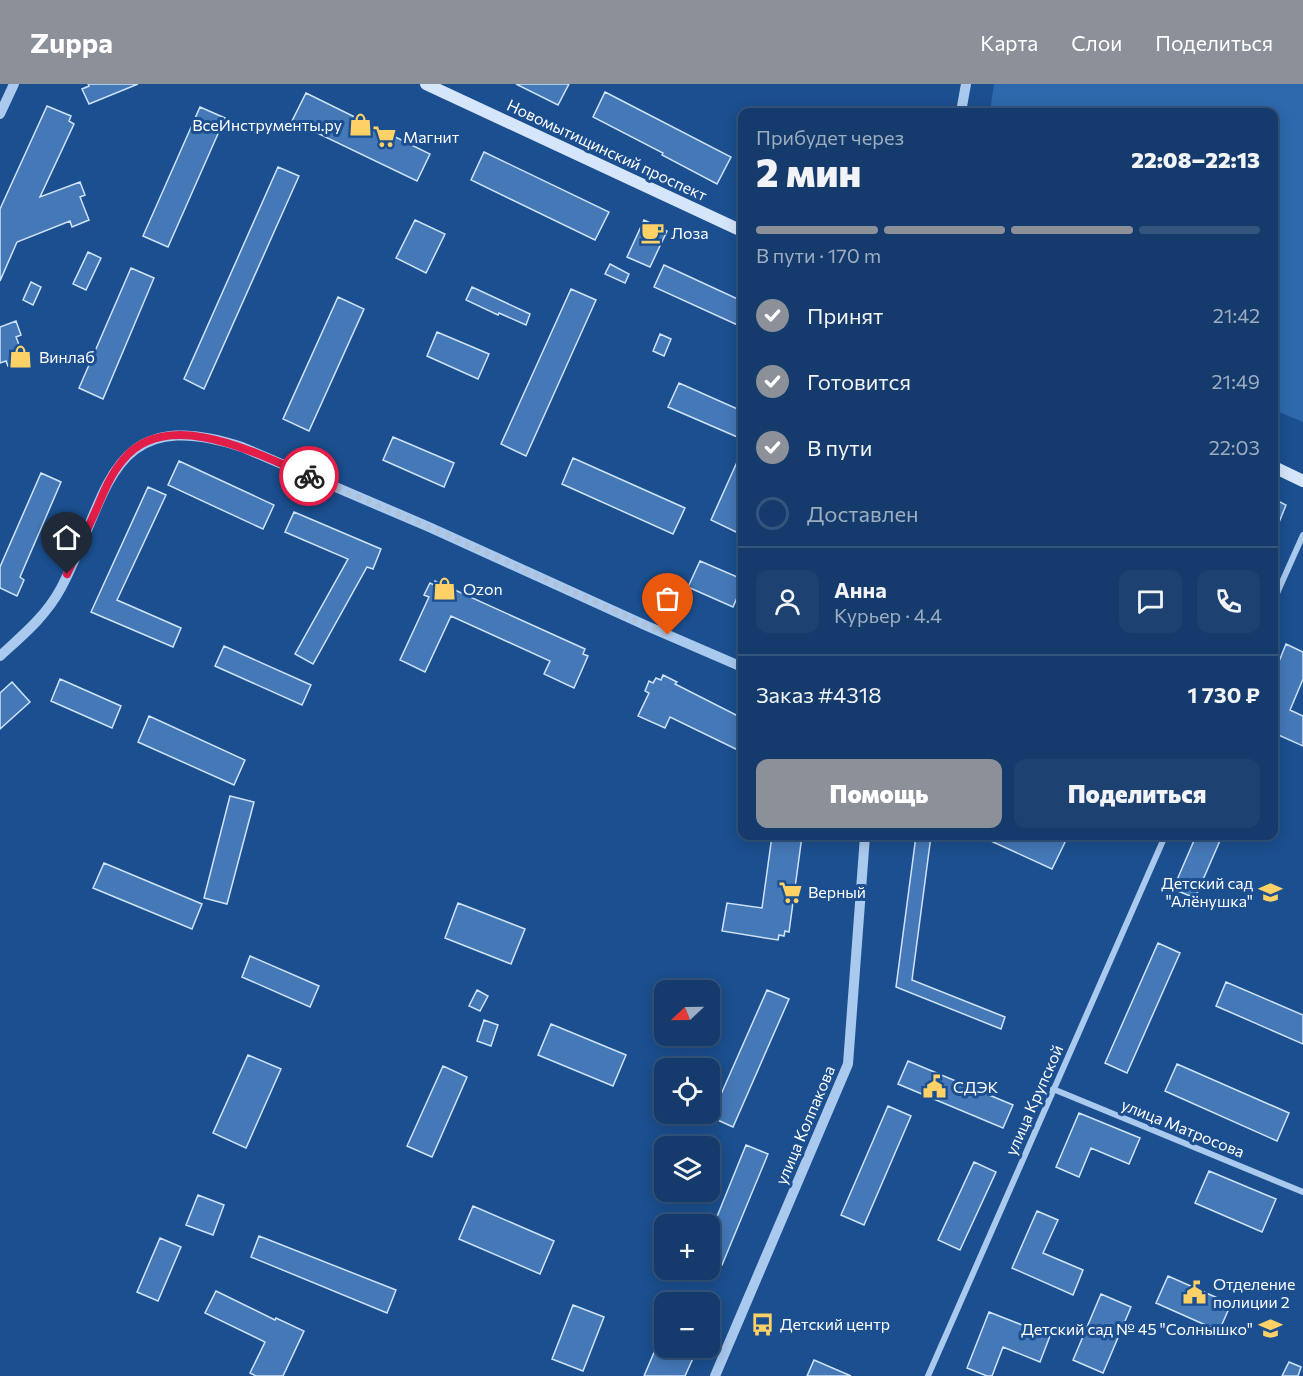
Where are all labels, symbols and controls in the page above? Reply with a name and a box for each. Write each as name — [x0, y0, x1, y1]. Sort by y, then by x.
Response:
text: Zuppa — [30, 25, 113, 59]
text: Карта — [980, 30, 1038, 55]
text: Слои — [1071, 30, 1122, 55]
text: Поделиться — [1155, 30, 1273, 55]
street label: Новомытищинский проспект — [504, 95, 711, 205]
shop icon: ВсеИнструменты.ру — [347, 112, 373, 138]
place label: ВсеИнструменты.ру — [192, 115, 342, 134]
supermarket icon: Магнит — [372, 124, 398, 150]
text: Прибудет через — [756, 125, 904, 149]
place label: Магнит — [403, 127, 460, 146]
text: 22:08–22:13 — [1131, 146, 1260, 173]
text: 2 мин — [756, 147, 861, 195]
cafe icon: Лоза — [640, 220, 666, 246]
place label: Лоза — [671, 223, 709, 242]
text: В пути · 170 m — [756, 243, 881, 267]
icon: check — [756, 299, 789, 332]
text: Принят — [807, 302, 883, 329]
text: 21:42 — [1213, 303, 1260, 327]
shop icon: Винлаб — [8, 344, 34, 370]
place label: Винлаб — [39, 347, 95, 366]
icon: check — [756, 365, 789, 398]
text: Готовится — [807, 368, 911, 395]
text: 21:49 — [1212, 369, 1260, 393]
icon: check — [756, 431, 789, 464]
text: В пути — [807, 434, 872, 461]
text: 22:03 — [1209, 435, 1260, 459]
courier — [279, 446, 339, 506]
icon: bike — [293, 460, 326, 493]
text: Доставлен — [807, 500, 919, 527]
pin — [41, 512, 92, 574]
icon: home — [50, 521, 83, 554]
button: person — [756, 570, 819, 633]
button: chat — [1119, 570, 1182, 633]
button: phone — [1197, 570, 1260, 633]
pin — [642, 573, 693, 635]
shop icon: Ozon — [432, 576, 458, 602]
text: Анна — [834, 576, 887, 603]
place label: Ozon — [463, 579, 503, 598]
icon: bag — [651, 582, 684, 615]
text: Курьер · 4.4 — [834, 603, 942, 627]
text: Заказ #4318 — [756, 681, 882, 708]
text: 1 730 ₽ — [1188, 681, 1260, 708]
button: Помощь — [756, 759, 1002, 828]
button: Поделиться — [1014, 759, 1260, 828]
place label: Детский сад "Алёнушка" — [1161, 873, 1254, 910]
supermarket icon: Верный — [777, 879, 803, 905]
school or university icon: Детский сад "Алёнушка" — [1258, 879, 1284, 905]
place label: Верный — [808, 882, 866, 901]
north arrow — [654, 980, 720, 1046]
map controls — [654, 980, 720, 1358]
street label: улица Крупской — [1001, 1042, 1066, 1158]
button: locate — [654, 1058, 720, 1124]
street label: улица Колпакова — [771, 1062, 838, 1187]
public building icon: СДЭК — [922, 1074, 948, 1100]
place label: СДЭК — [953, 1077, 998, 1096]
street label: улица Матросова — [1119, 1094, 1247, 1161]
button: layers — [654, 1136, 720, 1202]
button: + — [654, 1214, 720, 1280]
place label: Отделение полиции 2 — [1213, 1274, 1295, 1311]
public building icon: Отделение полиции 2 — [1182, 1280, 1208, 1306]
button: − — [654, 1292, 720, 1358]
bus stop icon: Детский центр — [749, 1311, 775, 1337]
place label: Детский центр — [780, 1314, 890, 1333]
school or university icon: Детский сад № 45 "Солнышко" — [1258, 1316, 1284, 1342]
place label: Детский сад № 45 "Солнышко" — [1021, 1319, 1253, 1338]

